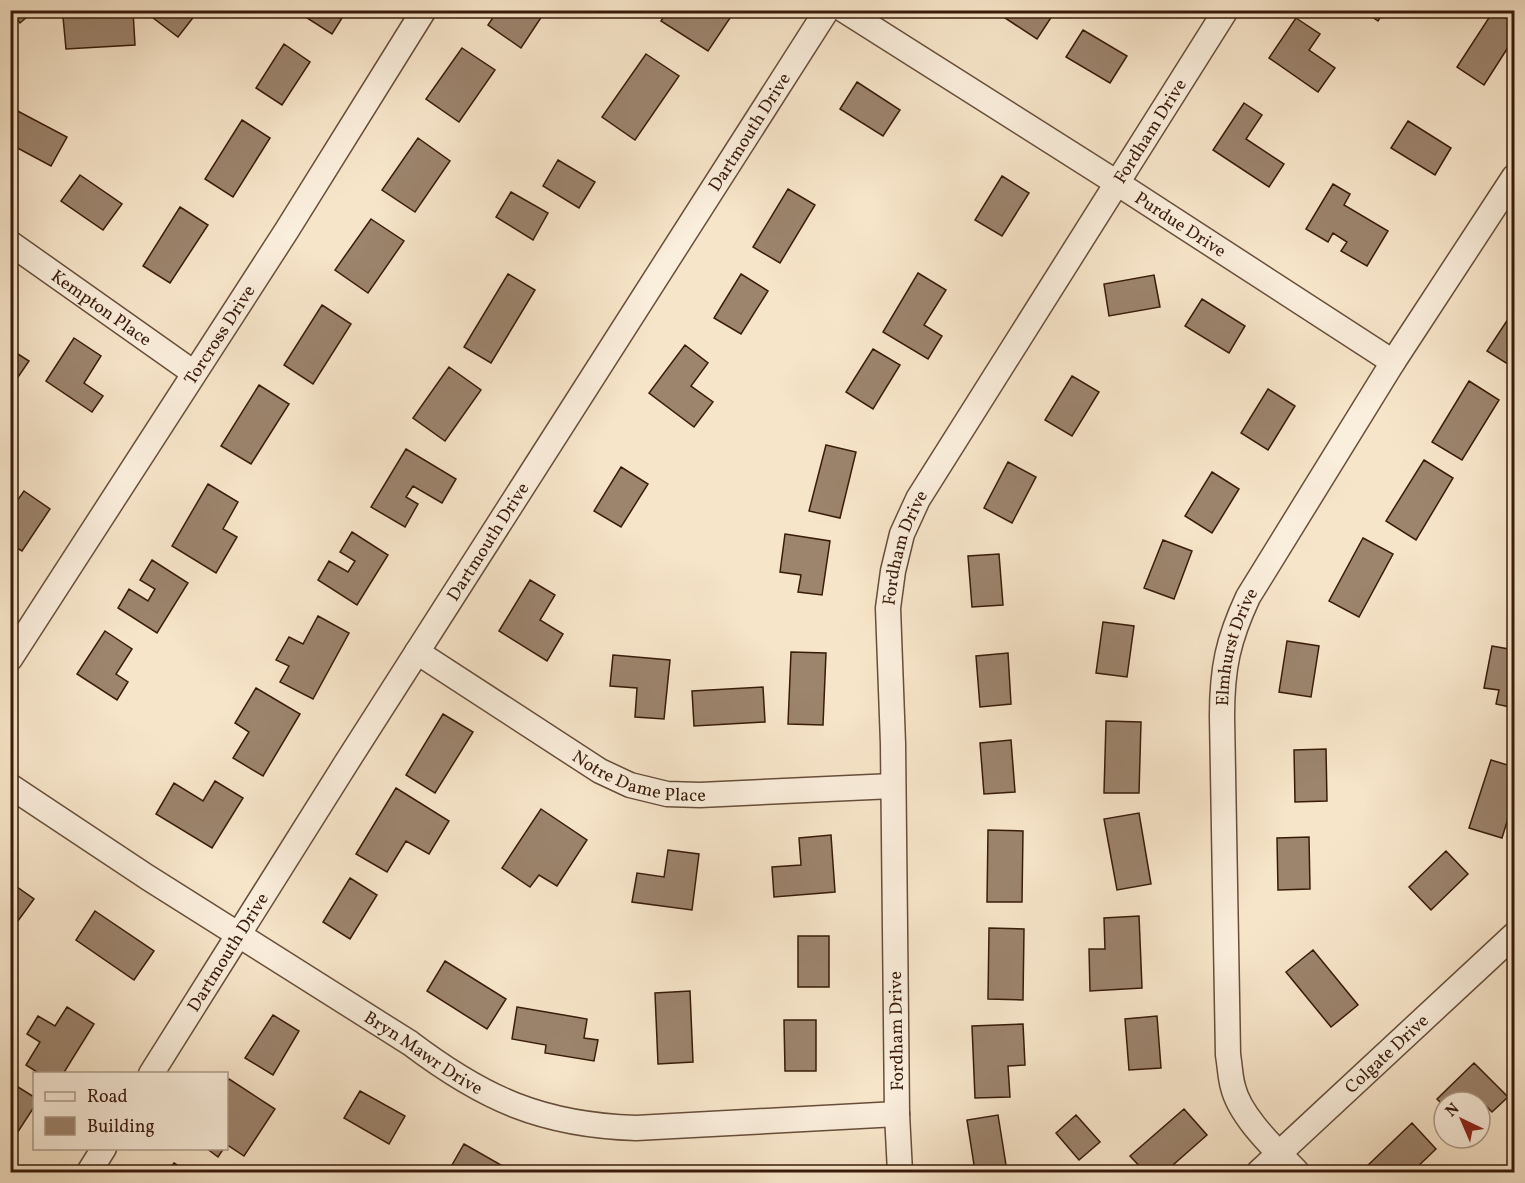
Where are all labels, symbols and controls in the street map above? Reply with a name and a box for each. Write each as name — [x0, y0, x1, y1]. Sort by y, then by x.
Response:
street label: Dartmouth Drive — [703, 69, 798, 197]
street label: Fordham Drive — [1109, 74, 1194, 189]
street label: Purdue Drive — [1129, 187, 1230, 264]
street label: Kempton Place — [45, 265, 156, 353]
street label: Torcross Drive — [179, 281, 262, 390]
street label: Dartmouth Drive — [442, 478, 536, 606]
street label: Fordham Drive — [877, 486, 935, 607]
street label: Elmhurst Drive — [1211, 583, 1265, 706]
street label: Notre Dame Place — [567, 745, 706, 809]
street label: Dartmouth Drive — [182, 888, 276, 1017]
street label: Fordham Drive — [884, 971, 911, 1091]
street label: Bryn Mawr Drive — [359, 1006, 487, 1102]
street label: Colgate Drive — [1340, 1009, 1435, 1100]
legend — [33, 1072, 228, 1150]
text: Road — [87, 1085, 128, 1110]
north arrow — [1432, 1090, 1492, 1150]
text: N — [1441, 1098, 1465, 1123]
text: Building — [87, 1115, 155, 1140]

